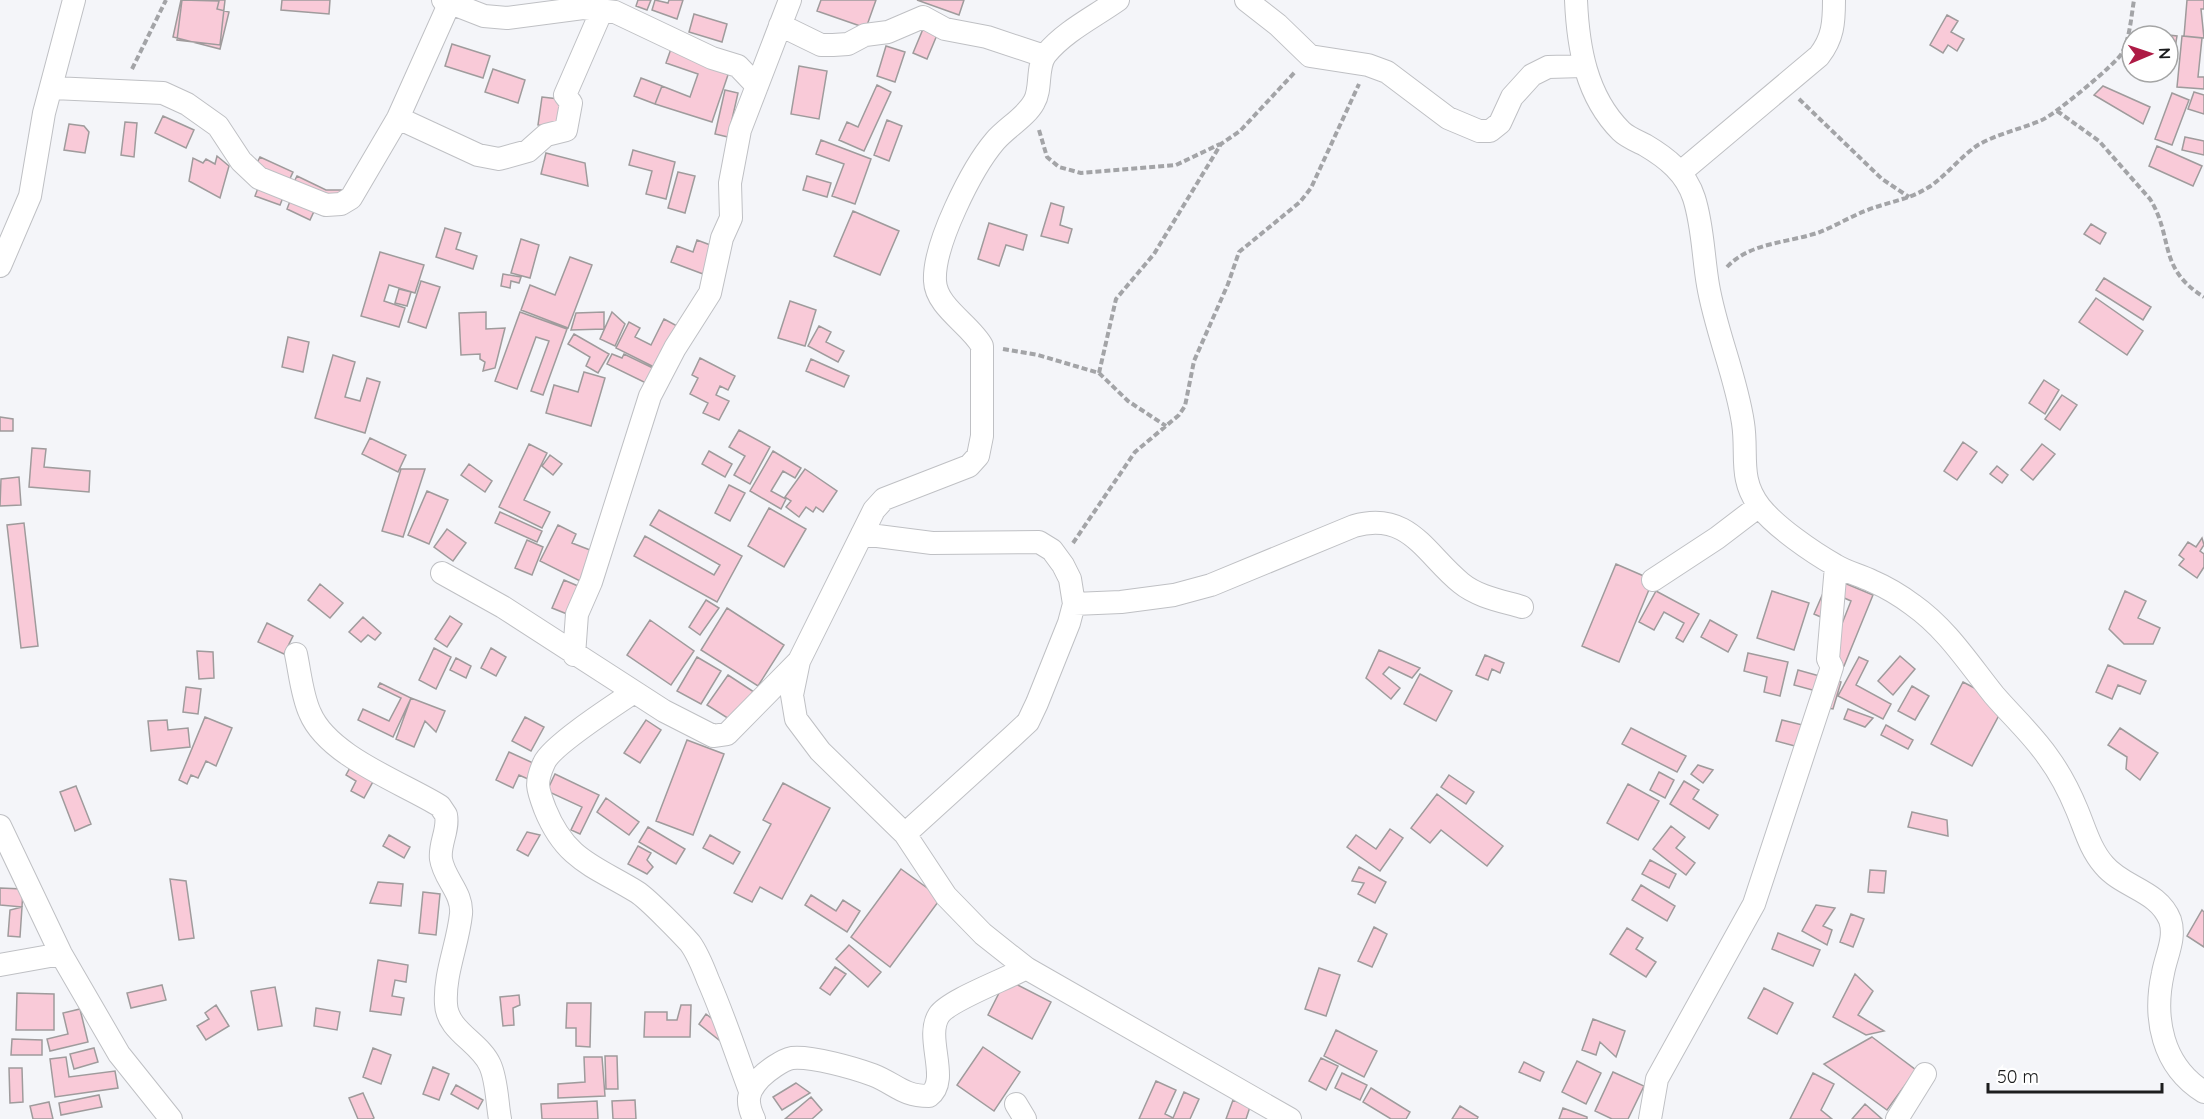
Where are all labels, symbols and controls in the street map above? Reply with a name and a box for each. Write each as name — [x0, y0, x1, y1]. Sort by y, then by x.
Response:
north arrow — [2120, 24, 2180, 84]
text: N — [2155, 47, 2175, 60]
scale bar — [1988, 1056, 2162, 1094]
text: 50 m — [1997, 1065, 2039, 1088]

